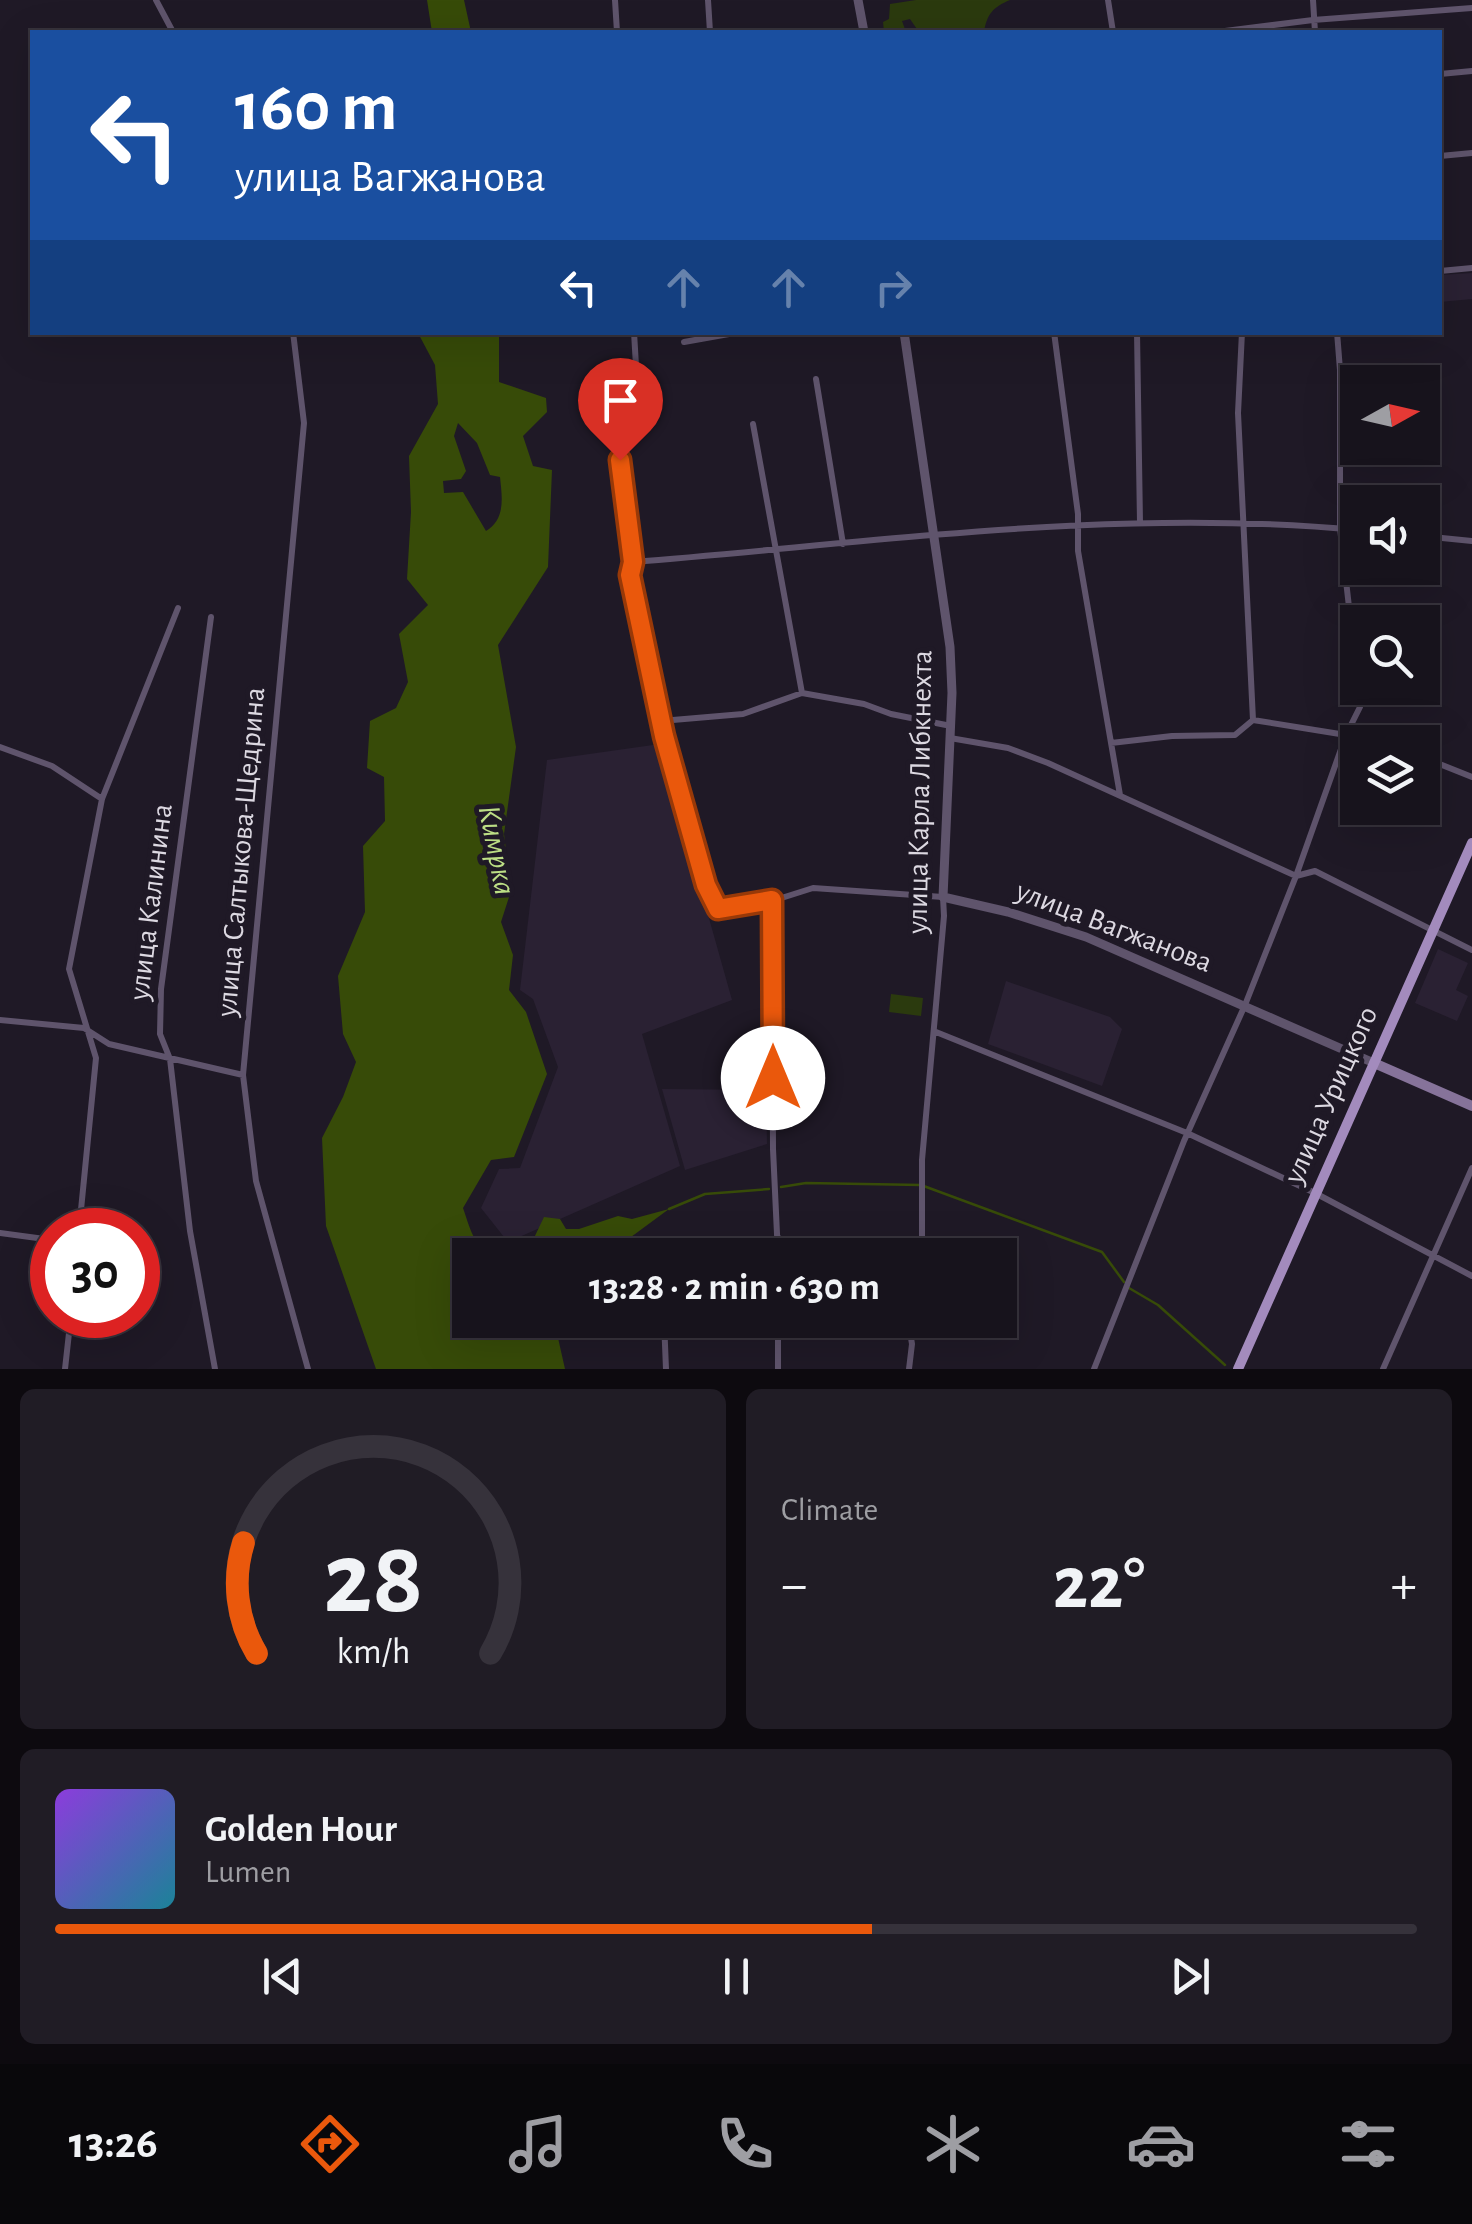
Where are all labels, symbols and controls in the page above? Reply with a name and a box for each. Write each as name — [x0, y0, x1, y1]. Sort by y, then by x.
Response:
icon: left — [70, 70, 200, 200]
text: 160 m — [235, 73, 398, 143]
text: улица Вагжанова — [235, 155, 546, 200]
icon: left — [551, 260, 606, 315]
icon: ahead — [656, 260, 711, 315]
icon: ahead — [761, 260, 816, 315]
icon: right — [866, 260, 921, 315]
pin — [578, 358, 663, 461]
north arrow — [1340, 365, 1440, 465]
map controls — [1340, 365, 1440, 825]
icon: arrive — [593, 373, 648, 428]
button: sound — [1340, 485, 1440, 585]
button: search — [1340, 605, 1440, 705]
street label: улица Карла Либкнехта — [903, 650, 937, 935]
street label: улица Салтыкова-Щедрина — [212, 686, 270, 1019]
button: layers — [1340, 725, 1440, 825]
street label: улица Калинина — [124, 802, 178, 1003]
water label: Кимрка — [472, 802, 521, 898]
street label: улица Вагжанова — [1011, 876, 1216, 978]
street label: улица Урицкого — [1278, 1002, 1383, 1189]
position arrow — [721, 1026, 825, 1130]
speed limit sign: 30 — [30, 1208, 160, 1338]
text: 13:28 · 2 min · 630 m — [589, 1269, 880, 1307]
text: Climate — [781, 1494, 878, 1526]
text: 28 — [323, 1528, 423, 1632]
text: 22° — [1053, 1547, 1145, 1622]
text: − — [781, 1558, 807, 1613]
text: + — [1391, 1558, 1417, 1613]
text: km/h — [336, 1634, 410, 1670]
text: Golden Hour — [205, 1811, 397, 1849]
text: Lumen — [205, 1856, 291, 1888]
icon: previous — [255, 1949, 310, 2004]
icon: pause — [709, 1949, 764, 2004]
icon: next — [1163, 1949, 1218, 2004]
icon: directions — [295, 2109, 365, 2179]
icon: music — [503, 2109, 573, 2179]
icon: phone — [710, 2109, 780, 2179]
icon: climate — [918, 2109, 988, 2179]
icon: car — [1126, 2109, 1196, 2179]
icon: filters — [1333, 2109, 1403, 2179]
text: 13:26 — [69, 2121, 158, 2166]

